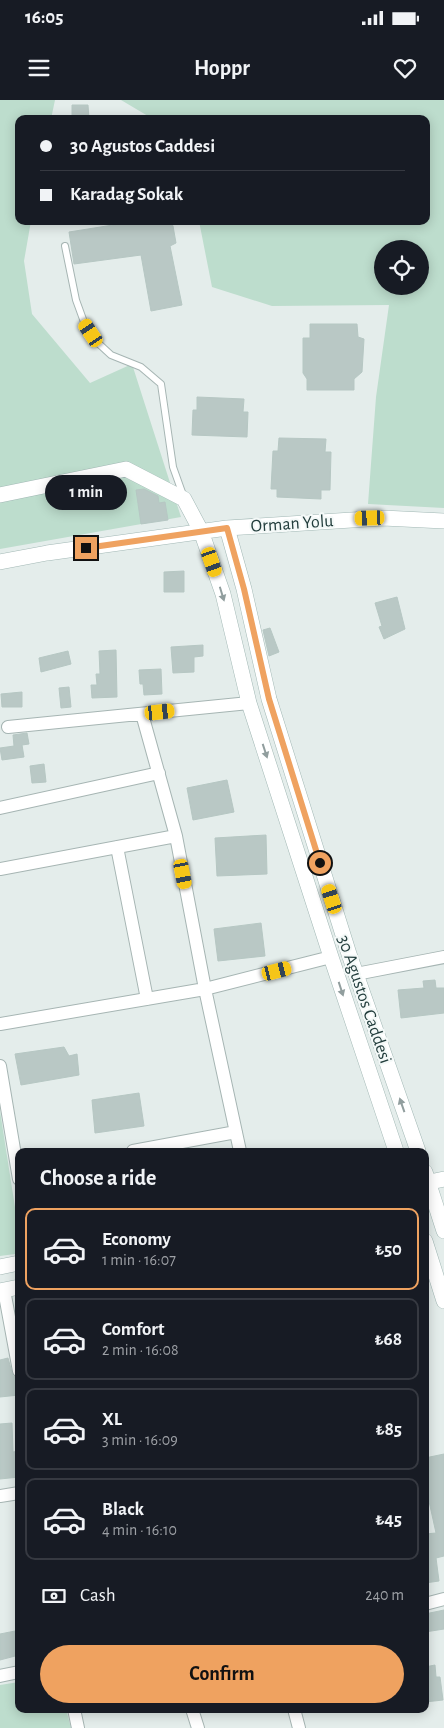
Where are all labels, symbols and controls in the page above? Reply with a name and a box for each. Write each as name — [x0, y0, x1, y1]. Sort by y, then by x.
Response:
text: 16:05 — [25, 8, 63, 27]
icon: menu — [25, 54, 53, 82]
icon: heart — [391, 54, 419, 82]
text: Hoppr — [194, 57, 250, 79]
text: 30 Agustos Caddesi — [70, 137, 215, 156]
text: Karadag Sokak — [70, 185, 183, 204]
map controls — [374, 240, 429, 295]
button: locate — [374, 240, 429, 295]
car — [76, 316, 105, 350]
callout: 1 min — [45, 476, 127, 510]
text: 1 min — [69, 484, 103, 500]
car — [354, 510, 385, 526]
street label: Orman Yolu — [250, 512, 334, 536]
route end — [75, 537, 97, 559]
car — [200, 545, 223, 579]
one-way arrow — [219, 586, 227, 601]
car — [144, 703, 175, 721]
one-way arrow — [261, 743, 269, 758]
route start — [309, 852, 331, 874]
car — [172, 858, 193, 890]
car — [320, 882, 343, 916]
street label: 30 Agustos Caddesi — [334, 933, 394, 1066]
car — [260, 960, 293, 982]
one-way arrow — [338, 981, 346, 996]
one-way arrow — [398, 1097, 406, 1112]
text: Choose a ride — [40, 1167, 156, 1189]
icon: car — [42, 1227, 87, 1272]
text: Economy — [102, 1230, 171, 1249]
text: ₺50 — [375, 1240, 402, 1259]
text: 1 min · 16:07 — [102, 1252, 176, 1268]
icon: car — [42, 1317, 87, 1362]
text: Comfort — [102, 1320, 164, 1339]
text: ₺68 — [375, 1330, 402, 1349]
text: 2 min · 16:08 — [102, 1342, 179, 1358]
icon: car — [42, 1407, 87, 1452]
text: XL — [102, 1410, 122, 1429]
text: ₺85 — [375, 1420, 402, 1439]
text: 3 min · 16:09 — [102, 1432, 178, 1448]
icon: car — [42, 1497, 87, 1542]
text: Black — [102, 1500, 144, 1519]
text: ₺45 — [375, 1510, 402, 1529]
text: 4 min · 16:10 — [102, 1522, 177, 1538]
icon: cash — [40, 1582, 68, 1610]
text: Cash — [80, 1586, 116, 1605]
text: 240 m — [365, 1587, 404, 1603]
button: Confirm — [40, 1645, 404, 1703]

